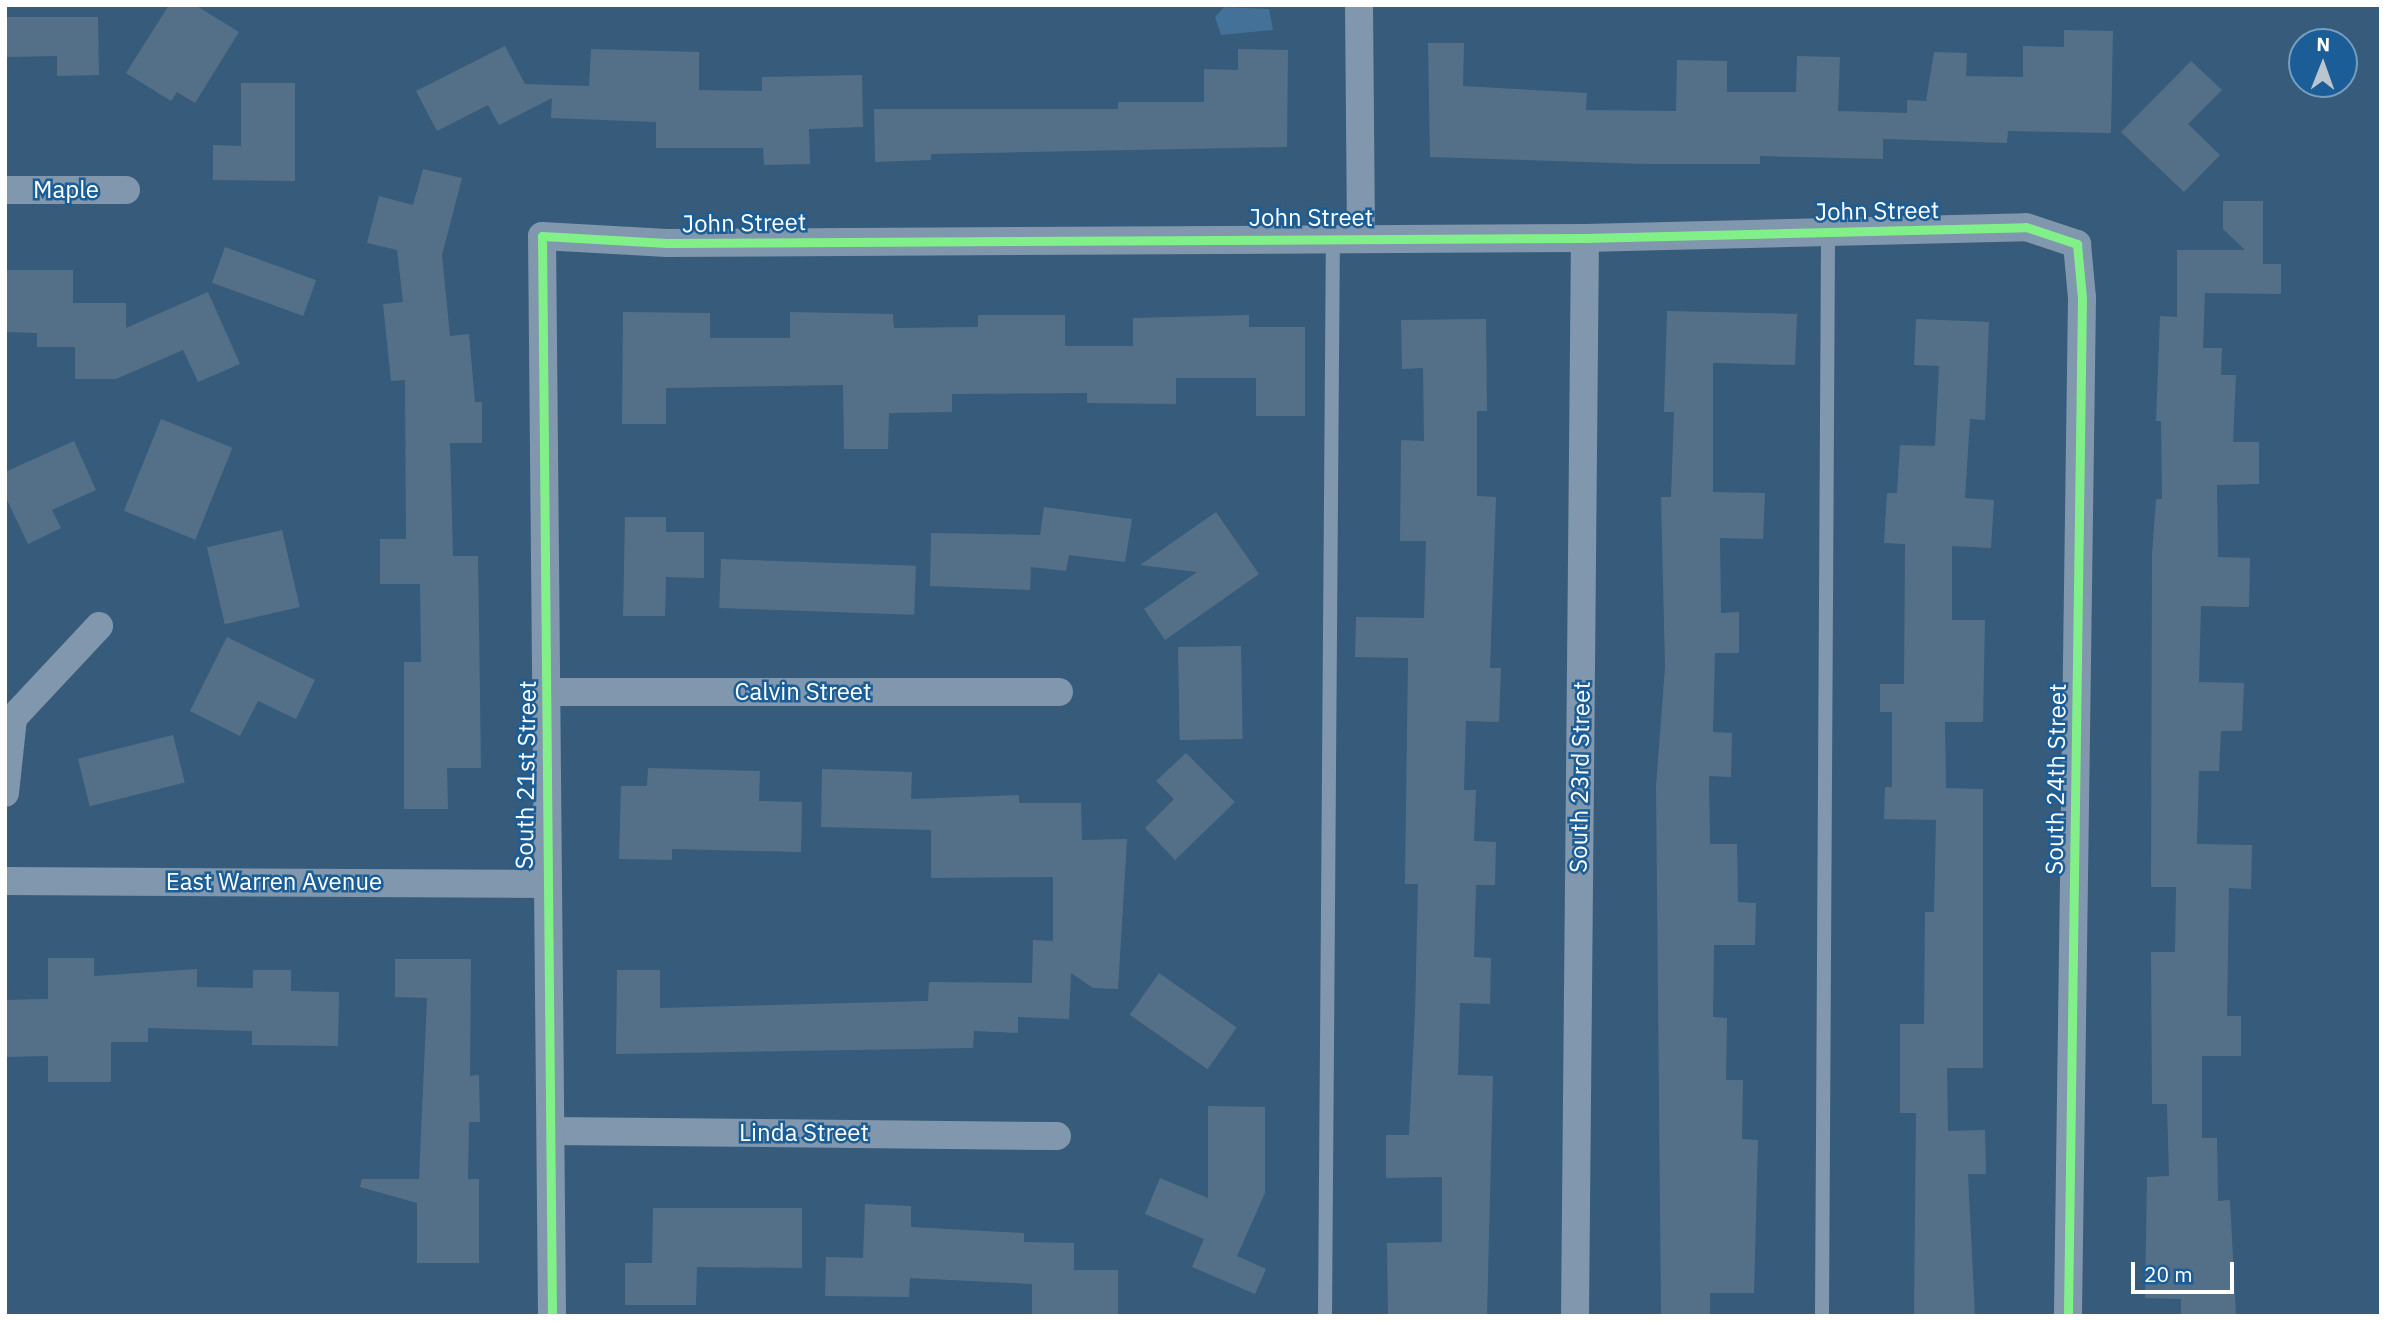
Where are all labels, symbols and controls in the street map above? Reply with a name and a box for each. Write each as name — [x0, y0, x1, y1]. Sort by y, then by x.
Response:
north arrow — [2288, 28, 2358, 98]
text: N — [2316, 32, 2330, 56]
street label: Maple — [33, 176, 99, 204]
street label: John Street — [1815, 196, 1939, 226]
street label: John Street — [1249, 204, 1373, 232]
street label: John Street — [682, 208, 806, 238]
street label: Calvin Street — [735, 678, 871, 706]
street label: South 21st Street — [510, 680, 542, 870]
street label: South 23rd Street — [1564, 681, 1596, 873]
street label: South 24th Street — [2040, 683, 2072, 875]
street label: East Warren Avenue — [166, 868, 382, 896]
street label: Linda Street — [739, 1119, 869, 1147]
scale bar — [2134, 1248, 2237, 1292]
text: 20 m — [2144, 1260, 2193, 1288]

